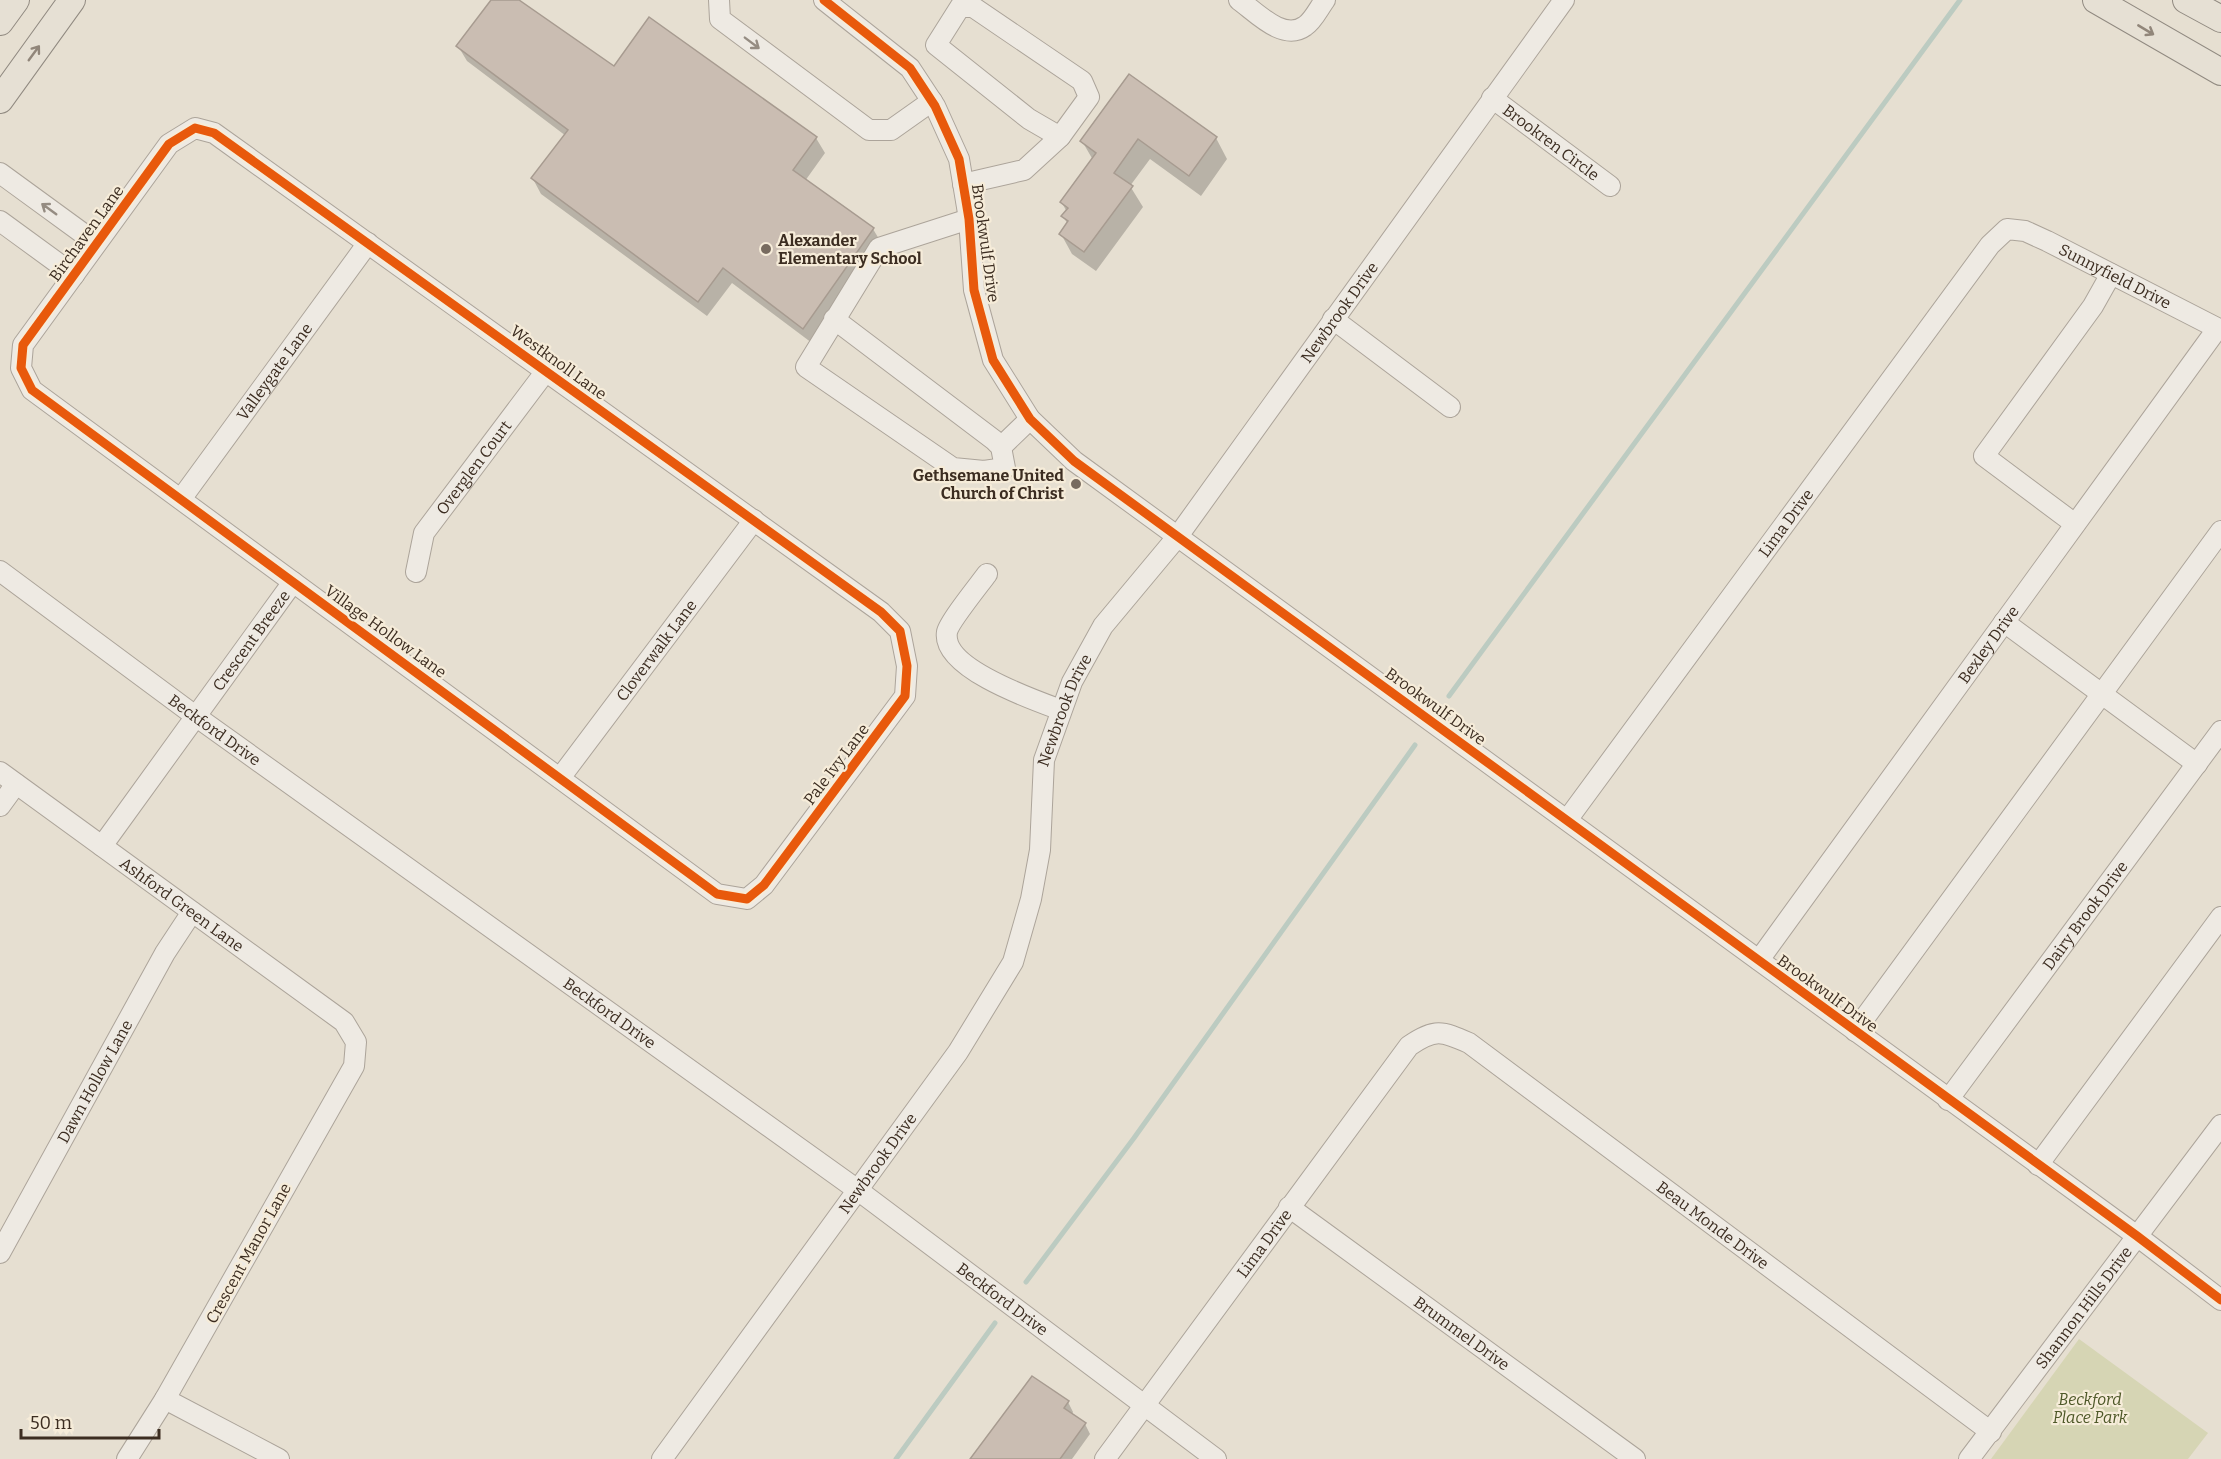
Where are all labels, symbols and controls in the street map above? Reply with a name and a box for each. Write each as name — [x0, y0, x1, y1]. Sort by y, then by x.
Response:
one-way arrow — [2137, 25, 2154, 37]
one-way arrow — [743, 36, 759, 49]
one-way arrow — [28, 45, 40, 61]
street label: Brookren Circle — [1499, 101, 1603, 185]
street label: Birchaven Lane — [45, 182, 128, 285]
street label: Brookwulf Drive — [968, 183, 1003, 304]
one-way arrow — [42, 202, 58, 215]
place label: Alexander Elementary School — [778, 231, 922, 268]
street label: Sunnyfield Drive — [2056, 240, 2174, 313]
marker: Alexander Elementary School — [759, 242, 773, 256]
street label: Newbrook Drive — [1297, 258, 1382, 367]
street label: Valleygate Lane — [233, 319, 316, 424]
street label: Westknoll Lane — [507, 321, 610, 404]
street label: Overglen Court — [432, 417, 515, 518]
place label: Gethsemane United Church of Christ — [913, 466, 1065, 503]
marker: Gethsemane United Church of Christ — [1069, 477, 1083, 491]
street label: Lima Drive — [1755, 485, 1817, 561]
street label: Village Hollow Lane — [321, 581, 450, 682]
street label: Crescent Breeze — [209, 587, 294, 694]
street label: Cloverwalk Lane — [612, 596, 701, 705]
street label: Bexley Drive — [1954, 602, 2023, 687]
street label: Newbrook Drive — [1034, 651, 1096, 769]
street label: Brookwulf Drive — [1382, 664, 1490, 749]
street label: Beckford Drive — [165, 690, 264, 770]
street label: Pale Ivy Lane — [800, 720, 873, 809]
street label: Ashford Green Lane — [116, 853, 247, 956]
street label: Dairy Brook Drive — [2039, 857, 2132, 974]
street label: Brookwulf Drive — [1774, 951, 1882, 1036]
street label: Beckford Drive — [560, 974, 659, 1053]
street label: Dawn Hollow Lane — [53, 1017, 136, 1146]
street label: Newbrook Drive — [835, 1109, 921, 1217]
street label: Beau Monde Drive — [1653, 1177, 1773, 1273]
street label: Crescent Manor Lane — [202, 1180, 295, 1327]
street label: Lima Drive — [1233, 1206, 1296, 1281]
street label: Shannon Hills Drive — [2032, 1243, 2136, 1373]
street label: Beckford Drive — [953, 1259, 1052, 1340]
street label: Brummel Drive — [1410, 1292, 1513, 1374]
park label: Beckford Place Park — [2053, 1390, 2128, 1427]
scale bar — [21, 1402, 159, 1440]
text: 50 m — [30, 1412, 72, 1434]

